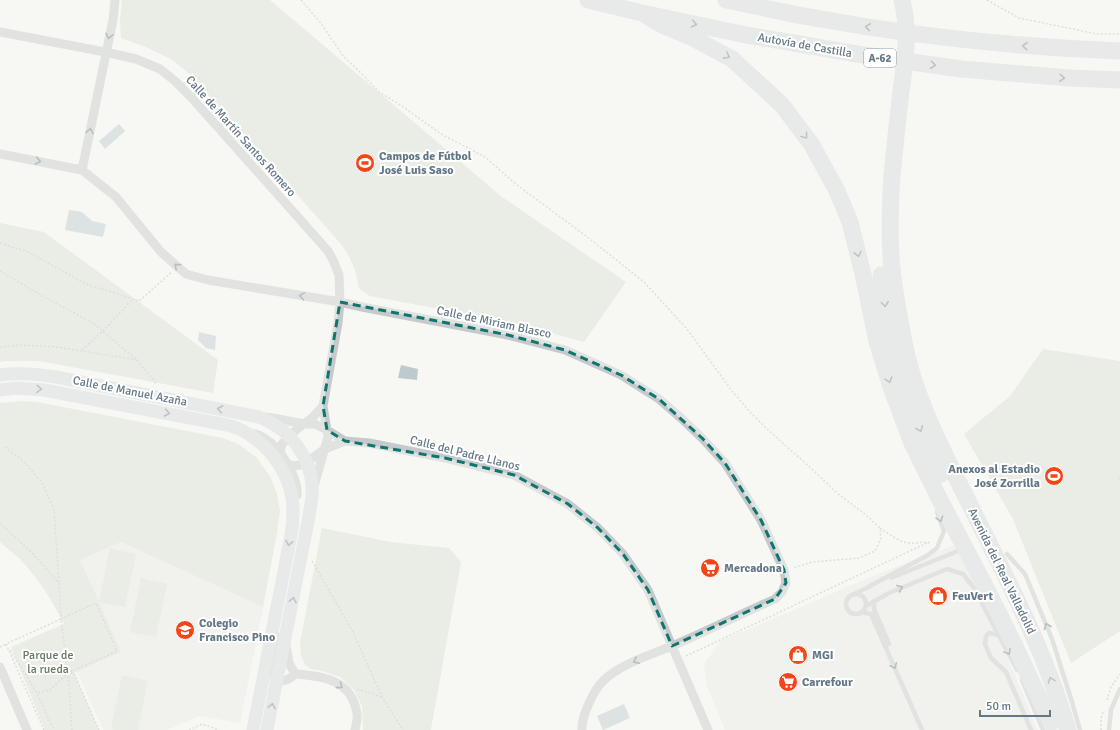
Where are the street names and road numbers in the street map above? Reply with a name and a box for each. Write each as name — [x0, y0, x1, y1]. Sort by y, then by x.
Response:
street label: Autovía de Castilla — [757, 30, 853, 61]
road number: A-62 — [864, 49, 896, 67]
street label: Calle de Martín Santos Romero — [182, 73, 299, 200]
street label: Calle de Miriam Blasco — [435, 303, 553, 342]
street label: Calle de Manuel Azaña — [71, 373, 188, 410]
street label: Calle del Padre Llanos — [408, 433, 521, 474]
street label: Avenida del Real Valladolid — [964, 506, 1039, 637]

